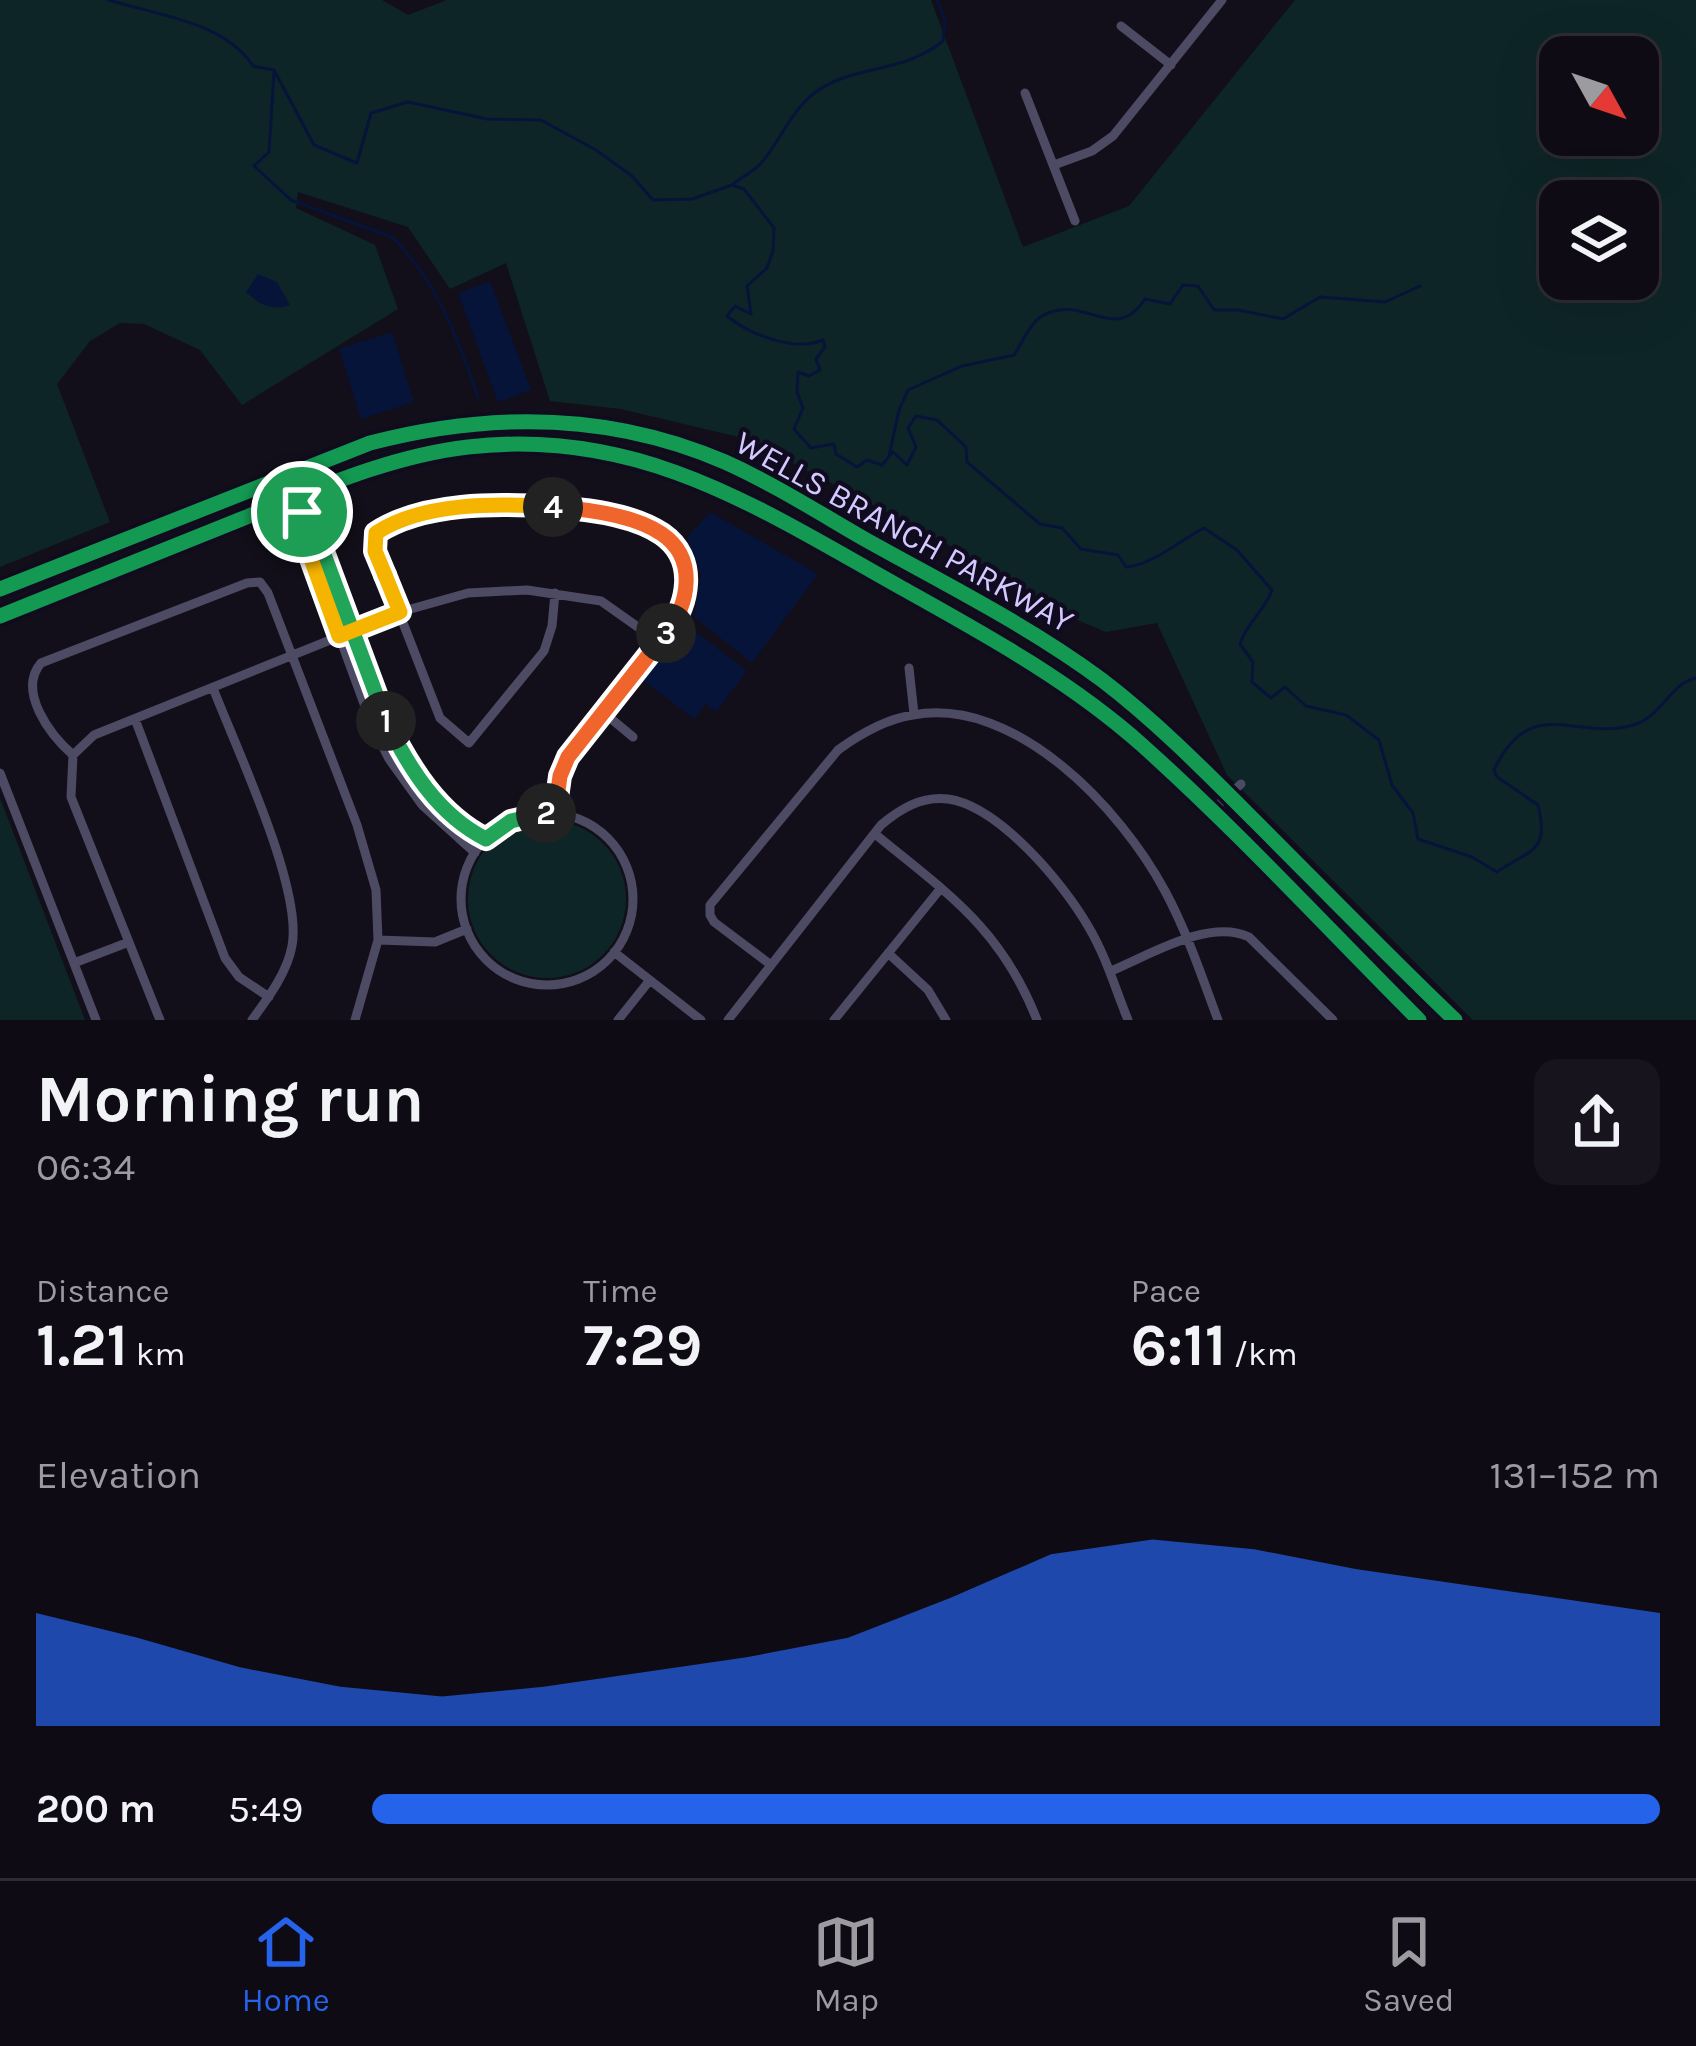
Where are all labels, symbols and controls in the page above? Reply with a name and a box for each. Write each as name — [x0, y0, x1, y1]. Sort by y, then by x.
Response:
north arrow — [1539, 36, 1659, 156]
map controls — [1539, 36, 1659, 300]
button: layers — [1539, 180, 1659, 300]
street label: WELLS BRANCH PARKWAY — [729, 423, 1080, 641]
pin — [251, 461, 353, 563]
pin: 4 — [523, 477, 583, 537]
icon: arrive — [269, 479, 335, 545]
text: 4 — [543, 488, 563, 526]
pin: 3 — [636, 603, 696, 663]
text: 3 — [656, 614, 676, 652]
pin: 1 — [356, 691, 416, 751]
text: 1 — [380, 702, 392, 740]
pin: 2 — [516, 783, 576, 843]
text: 2 — [536, 794, 556, 832]
button: share — [1534, 1059, 1660, 1185]
text: Morning run — [36, 1060, 424, 1138]
text: 06:34 — [36, 1144, 135, 1190]
text: Distance — [36, 1272, 169, 1310]
text: Time — [583, 1272, 658, 1310]
text: Pace — [1131, 1272, 1201, 1310]
text: 1.21 — [36, 1310, 128, 1380]
text: 7:29 — [583, 1310, 702, 1380]
text: 6:11 — [1131, 1310, 1226, 1380]
text: km — [128, 1335, 185, 1373]
text: /km — [1226, 1335, 1298, 1373]
text: Elevation — [36, 1452, 201, 1498]
text: 131–152 m — [1490, 1452, 1660, 1498]
text: 200 m — [36, 1786, 156, 1832]
text: 5:49 — [228, 1786, 303, 1832]
tab: Home — [242, 1909, 330, 2019]
tab: Map — [813, 1909, 879, 2019]
tab: Saved — [1363, 1909, 1454, 2019]

